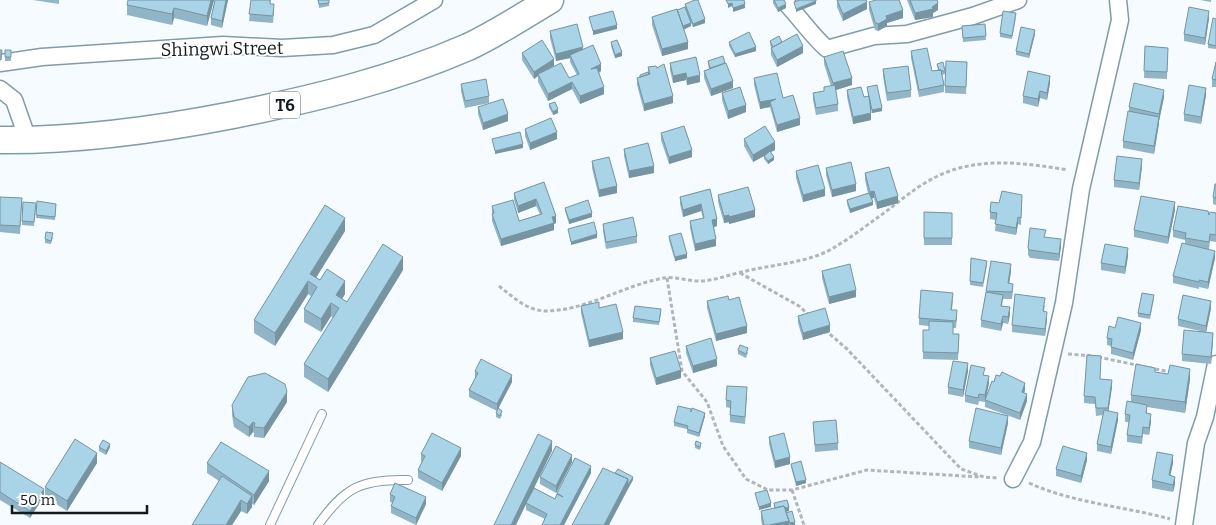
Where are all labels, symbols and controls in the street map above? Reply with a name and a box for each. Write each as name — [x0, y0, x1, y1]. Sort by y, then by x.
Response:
street label: Shingwi Street — [160, 37, 284, 61]
road number: T6 — [270, 92, 300, 118]
scale bar — [12, 482, 148, 514]
text: 50 m — [20, 491, 56, 509]

